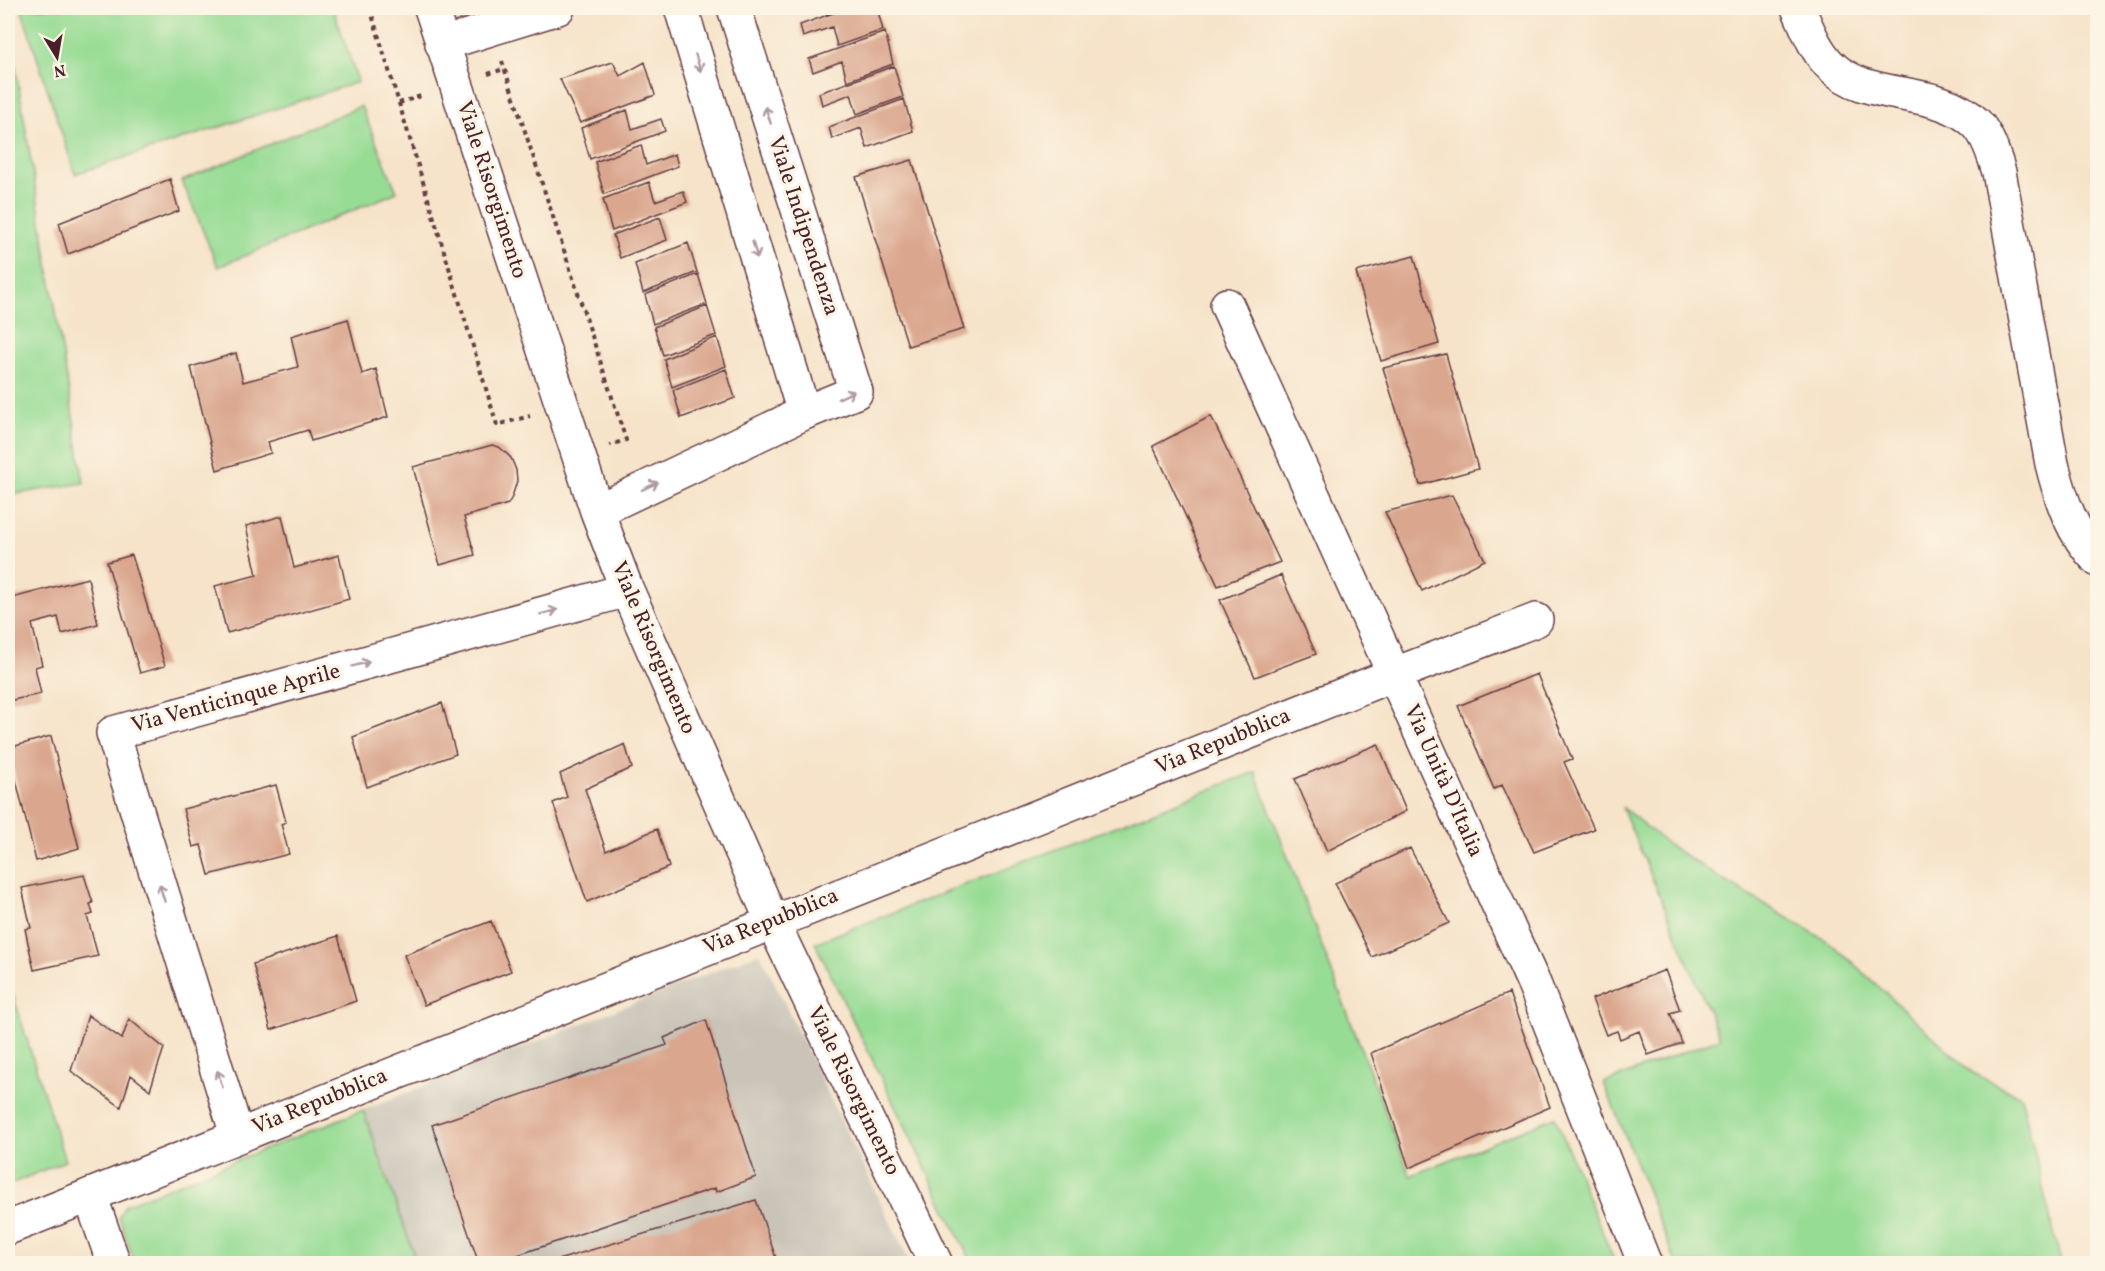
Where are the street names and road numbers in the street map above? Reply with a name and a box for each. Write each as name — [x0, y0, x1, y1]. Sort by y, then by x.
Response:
street label: Viale Risorgimento — [448, 97, 534, 283]
street label: Viale Indipendenza — [759, 132, 847, 320]
street label: Viale Risorgimento — [603, 557, 703, 739]
street label: Via Venticinque Aprile — [128, 656, 344, 742]
street label: Via Unità D'Italia — [1395, 700, 1491, 862]
street label: Via Repubblica — [1151, 701, 1295, 783]
street label: Via Repubblica — [699, 881, 843, 963]
street label: Viale Risorgimento — [798, 1001, 908, 1181]
street label: Via Repubblica — [248, 1061, 392, 1143]

